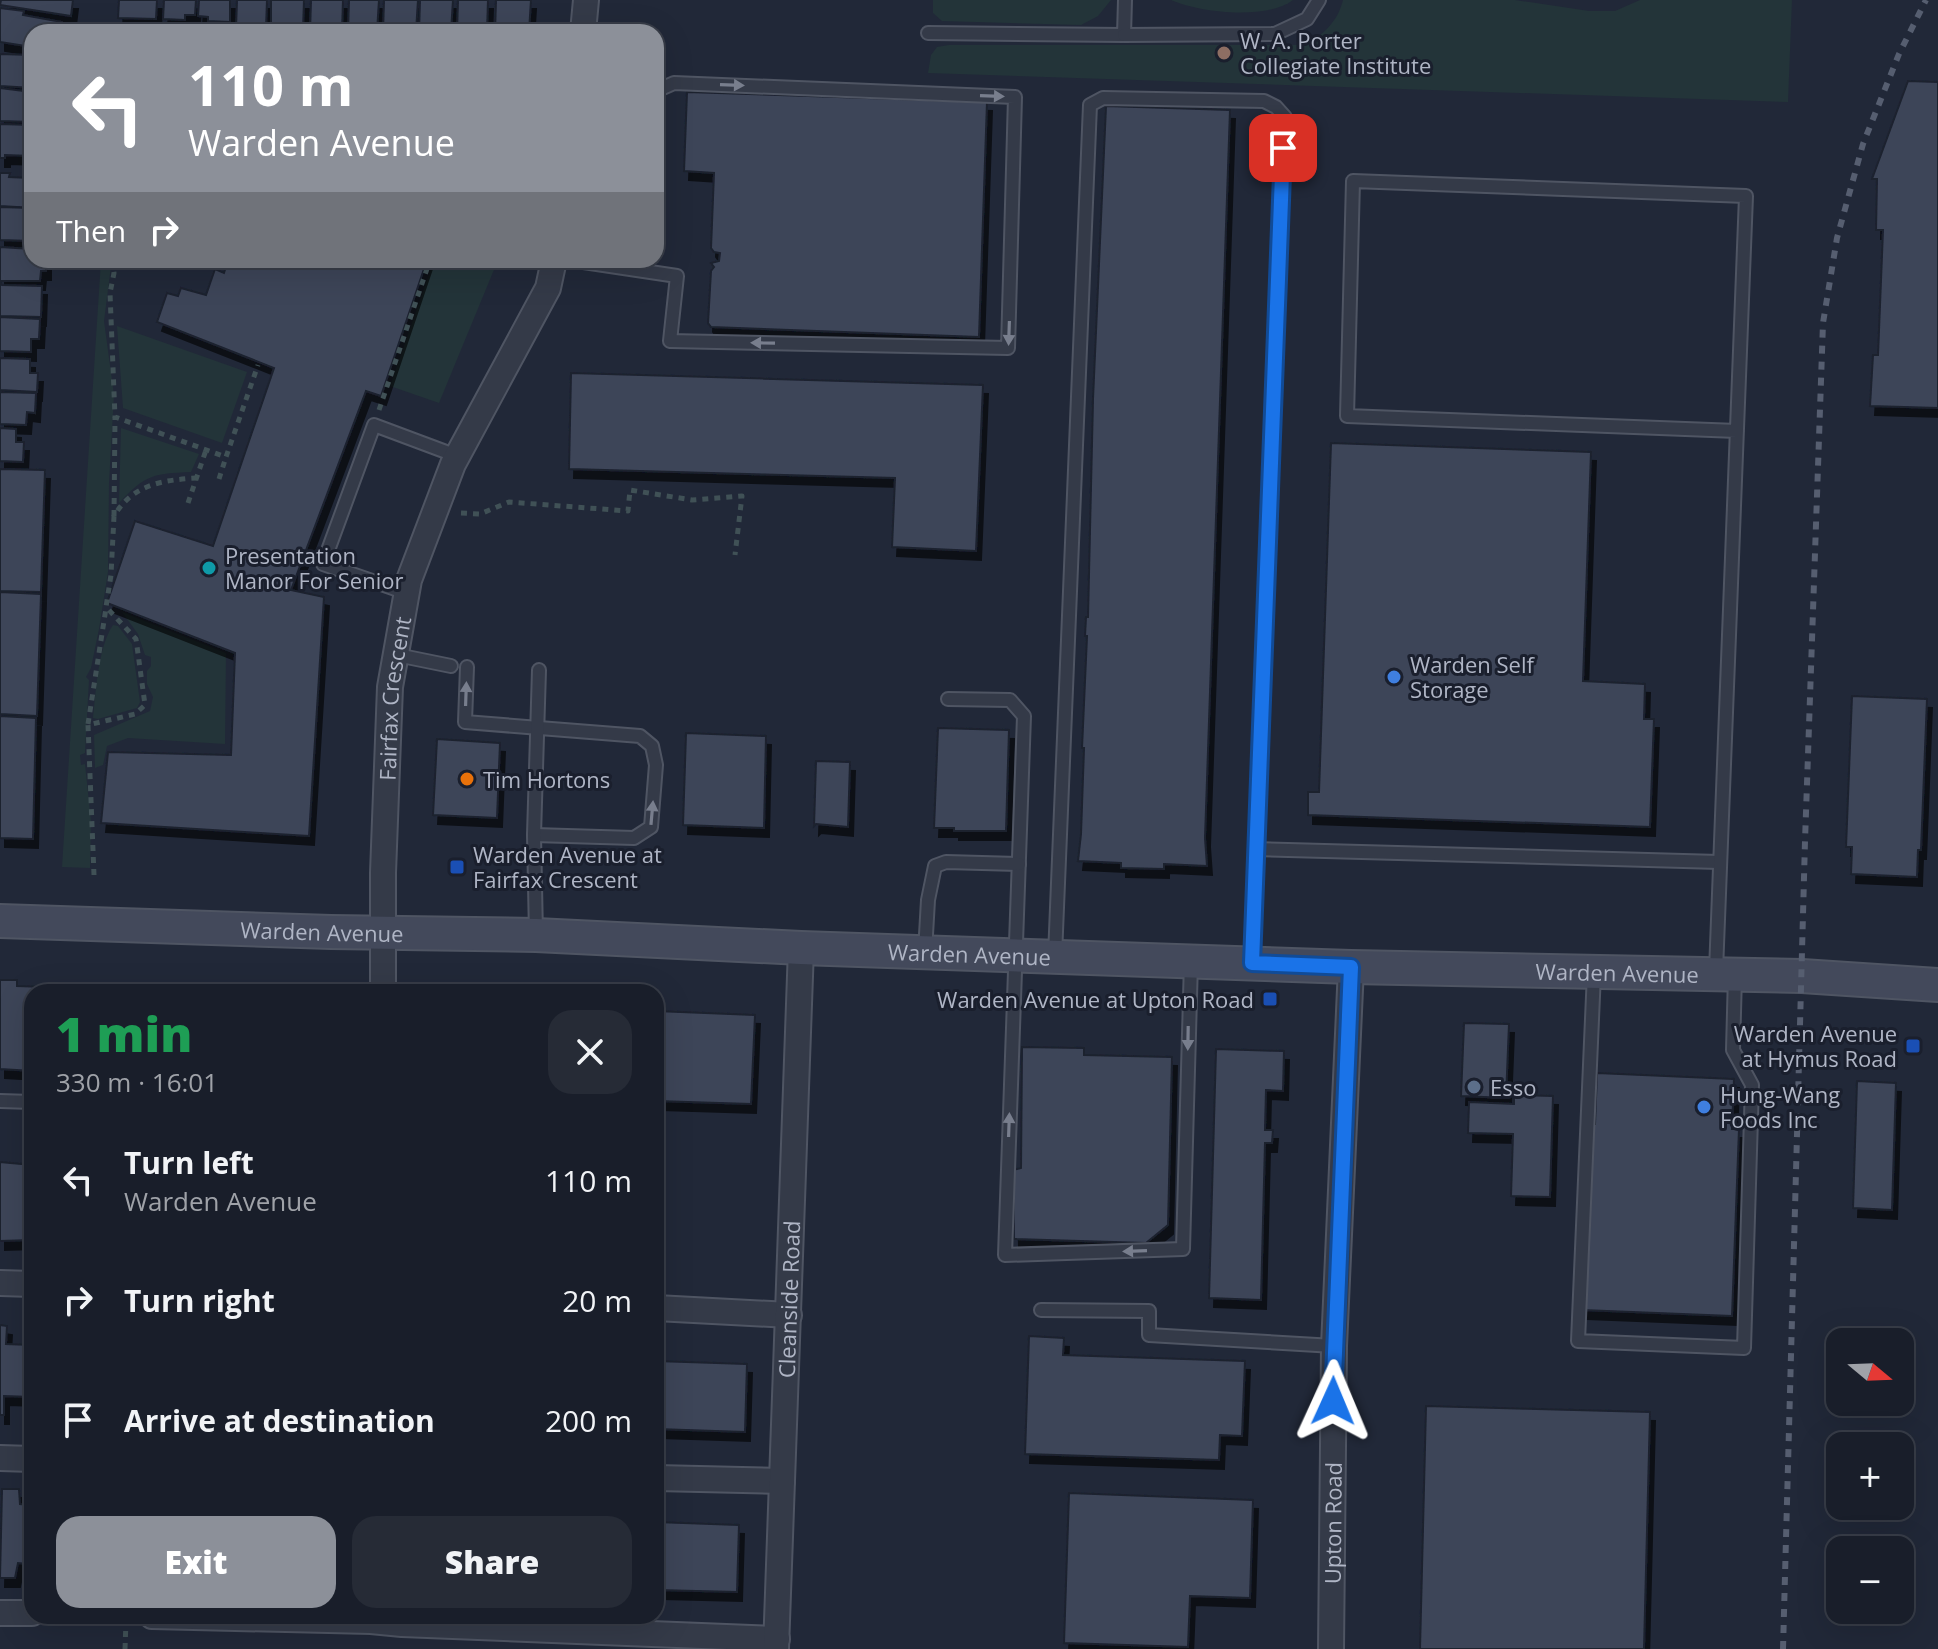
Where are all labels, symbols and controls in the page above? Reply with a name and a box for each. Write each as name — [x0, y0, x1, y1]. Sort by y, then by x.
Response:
place label: W. A. Porter Collegiate Institute — [1240, 25, 1431, 80]
marker: W. A. Porter Collegiate Institute — [1215, 44, 1233, 62]
text: 110 m — [188, 46, 354, 122]
icon: left — [56, 56, 160, 160]
one-way arrow — [720, 79, 745, 92]
one-way arrow — [980, 89, 1005, 102]
pin — [1249, 114, 1317, 182]
text: Warden Avenue — [188, 118, 455, 167]
icon: arrive — [1261, 126, 1305, 170]
icon: right — [142, 208, 186, 252]
text: Then — [56, 210, 126, 251]
one-way arrow — [1002, 321, 1015, 346]
one-way arrow — [750, 336, 775, 349]
place label: Presentation Manor For Senior — [225, 540, 403, 595]
marker: Presentation Manor For Senior — [200, 559, 218, 577]
street label: Fairfax Crescent — [371, 614, 417, 781]
place label: Warden Self Storage — [1410, 649, 1536, 704]
marker: Warden Self Storage — [1385, 668, 1403, 686]
one-way arrow — [459, 681, 472, 706]
place label: Tim Hortons — [483, 764, 610, 794]
marker: Tim Hortons — [458, 770, 476, 788]
one-way arrow — [646, 800, 659, 825]
place label: Warden Avenue at Fairfax Crescent — [473, 839, 662, 894]
marker: Warden Avenue at Fairfax Crescent — [448, 858, 466, 876]
street label: Warden Avenue — [240, 914, 404, 948]
street label: Warden Avenue — [887, 936, 1051, 972]
street label: Warden Avenue — [1535, 956, 1699, 989]
place label: Warden Avenue at Upton Road — [937, 984, 1254, 1014]
marker: Warden Avenue at Upton Road — [1261, 990, 1279, 1008]
text: 1 min — [56, 1001, 192, 1066]
button: close — [548, 1010, 632, 1094]
place label: Warden Avenue at Hymus Road — [1734, 1018, 1897, 1073]
one-way arrow — [1182, 1026, 1195, 1051]
marker: Warden Avenue at Hymus Road — [1904, 1037, 1922, 1055]
text: 330 m · 16:01 — [56, 1064, 218, 1100]
place label: Esso — [1490, 1072, 1536, 1102]
marker: Esso — [1465, 1078, 1483, 1096]
place label: Hung-Wang Foods Inc — [1720, 1079, 1840, 1134]
marker: Hung-Wang Foods Inc — [1695, 1098, 1713, 1116]
one-way arrow — [1002, 1112, 1015, 1137]
text: Turn left — [124, 1142, 254, 1183]
icon: left — [56, 1158, 100, 1202]
text: 110 m — [545, 1160, 632, 1201]
text: Warden Avenue — [124, 1183, 317, 1219]
street label: Cleanside Road — [771, 1220, 806, 1379]
one-way arrow — [1122, 1244, 1147, 1257]
icon: right — [56, 1278, 100, 1322]
text: Turn right — [124, 1280, 275, 1321]
text: 20 m — [562, 1280, 632, 1321]
north arrow — [1826, 1328, 1914, 1416]
map controls — [1826, 1328, 1914, 1624]
position arrow — [1291, 1359, 1375, 1443]
icon: arrive — [56, 1398, 100, 1442]
text: Arrive at destination — [124, 1400, 435, 1441]
text: 200 m — [545, 1400, 632, 1441]
button: + — [1826, 1432, 1914, 1520]
street label: Upton Road — [1317, 1462, 1348, 1584]
button: Exit — [56, 1516, 336, 1608]
button: Share — [352, 1516, 632, 1608]
button: − — [1826, 1536, 1914, 1624]

